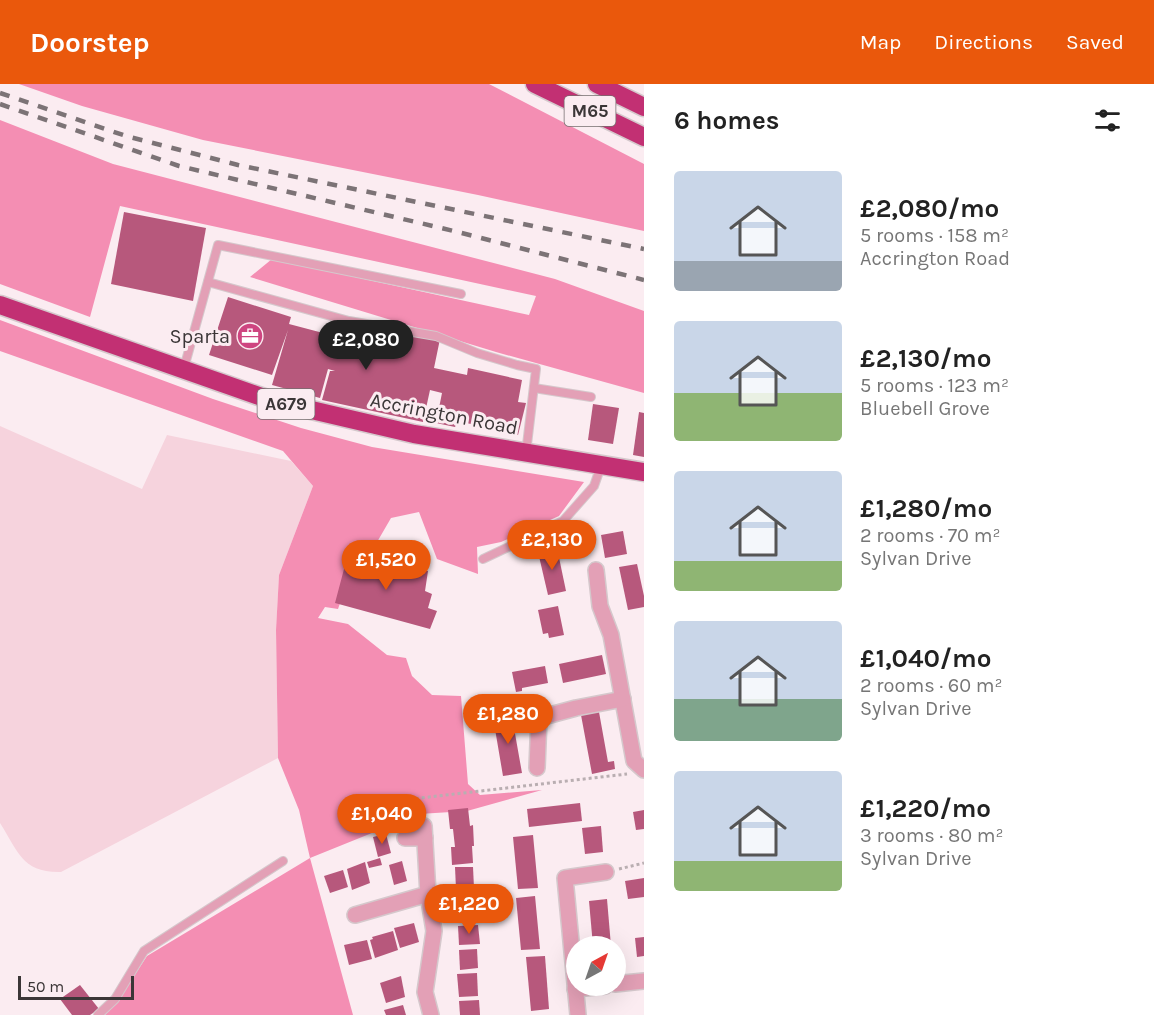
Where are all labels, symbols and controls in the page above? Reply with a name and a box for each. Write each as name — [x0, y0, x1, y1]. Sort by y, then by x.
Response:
text: Doorstep — [30, 26, 150, 59]
text: Map — [860, 30, 901, 54]
text: Directions — [934, 30, 1033, 54]
text: Saved — [1066, 30, 1124, 54]
road number: M65 — [564, 96, 616, 126]
icon: filters — [1091, 104, 1124, 137]
text: 6 homes — [674, 105, 779, 136]
text: £2,080/mo — [860, 193, 999, 224]
icon: home — [722, 195, 794, 267]
text: 5 rooms · 158 m² — [860, 224, 1009, 247]
text: Accrington Road — [860, 247, 1010, 270]
pin: £2,080 — [317, 320, 415, 371]
office icon: Sparta — [235, 321, 265, 351]
place label: Sparta — [169, 325, 230, 348]
text: £2,080 — [332, 328, 400, 351]
text: £2,130/mo — [860, 343, 991, 374]
icon: home — [722, 345, 794, 417]
text: 5 rooms · 123 m² — [860, 374, 1009, 397]
street label: Accrington Road — [368, 388, 520, 440]
road number: A679 — [258, 389, 314, 419]
text: Bluebell Grove — [860, 397, 990, 420]
text: £1,280/mo — [860, 493, 992, 524]
icon: home — [722, 495, 794, 567]
pin: £2,130 — [503, 520, 601, 571]
text: 2 rooms · 70 m² — [860, 524, 1000, 547]
text: £2,130 — [521, 528, 583, 551]
pin: £1,520 — [337, 540, 435, 591]
text: Sylvan Drive — [860, 547, 972, 570]
text: £1,520 — [356, 548, 416, 571]
text: £1,040/mo — [860, 643, 992, 674]
icon: home — [722, 645, 794, 717]
text: 2 rooms · 60 m² — [860, 674, 1003, 697]
pin: £1,280 — [459, 694, 557, 745]
text: Sylvan Drive — [860, 697, 972, 720]
text: £1,280 — [477, 702, 539, 725]
text: £1,220/mo — [860, 793, 991, 824]
pin: £1,040 — [333, 794, 431, 845]
icon: home — [722, 795, 794, 867]
text: £1,040 — [351, 802, 413, 825]
text: 3 rooms · 80 m² — [860, 824, 1004, 847]
text: Sylvan Drive — [860, 847, 972, 870]
pin: £1,220 — [420, 884, 518, 935]
text: £1,220 — [438, 892, 500, 915]
north arrow — [566, 936, 626, 996]
map controls — [566, 936, 626, 996]
scale bar — [18, 973, 134, 1000]
text: 50 m — [27, 977, 64, 996]

